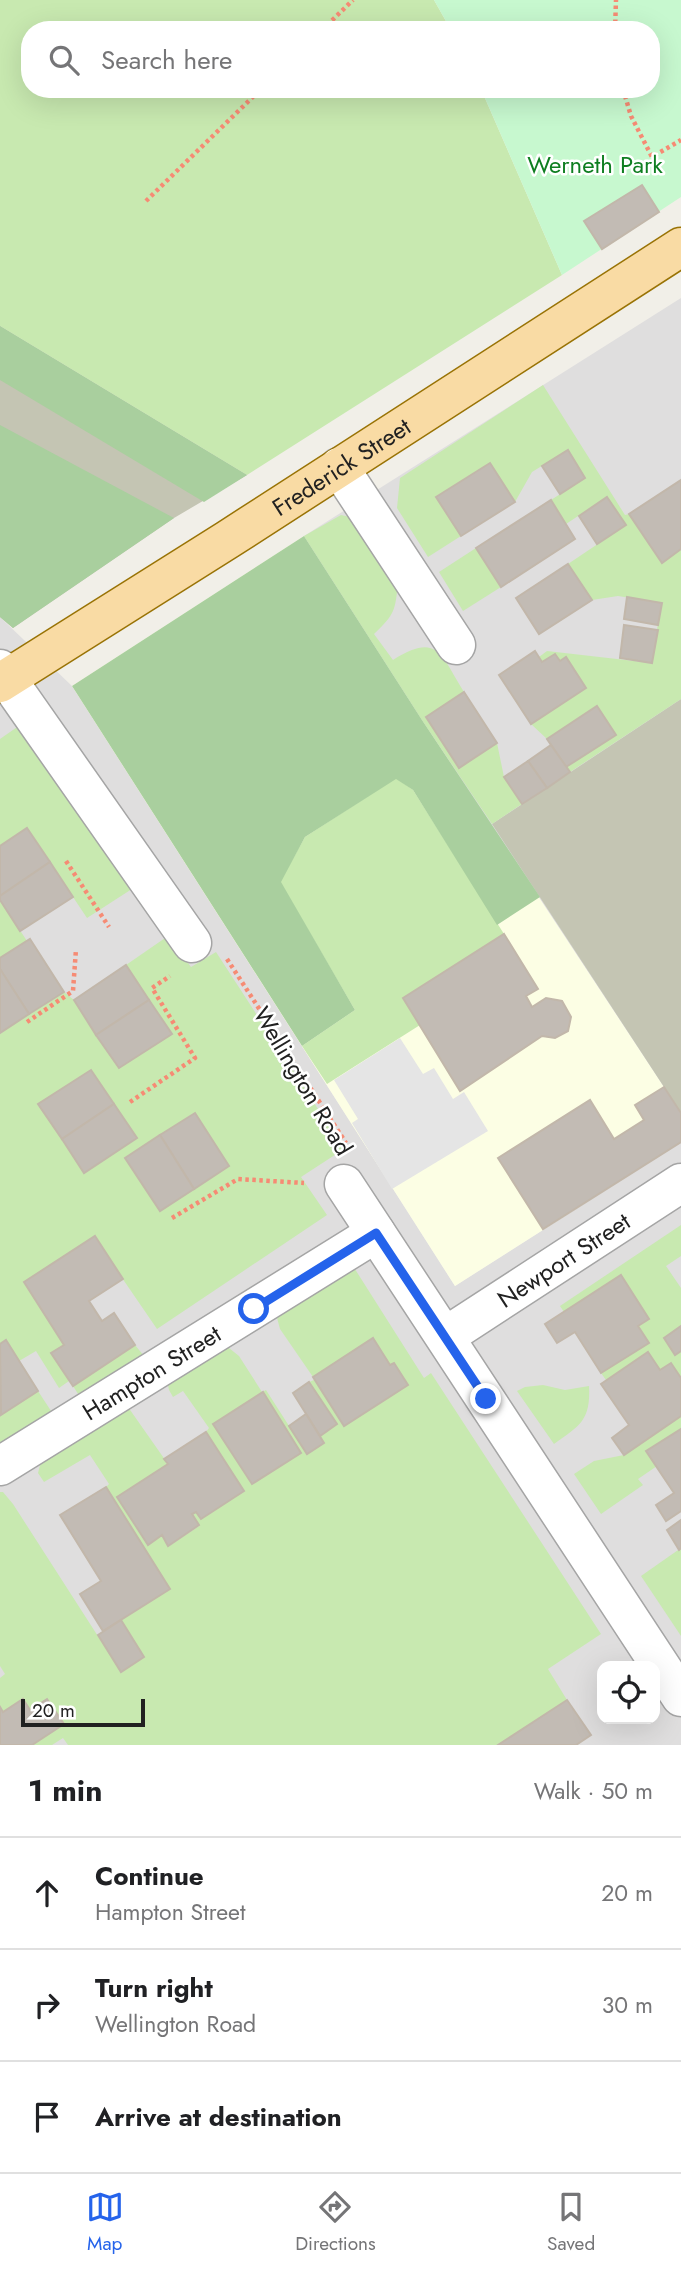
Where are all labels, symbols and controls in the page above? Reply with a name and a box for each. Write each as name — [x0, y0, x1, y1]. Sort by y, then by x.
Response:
search box — [21, 21, 660, 98]
icon: search — [45, 41, 83, 79]
text: Search here — [101, 41, 233, 79]
park label: Werneth Park — [527, 147, 663, 182]
street label: Frederick Street — [265, 408, 417, 524]
street label: Wellington Road — [245, 1000, 361, 1162]
street label: Newport Street — [490, 1203, 637, 1316]
route start — [238, 1293, 269, 1324]
street label: Hampton Street — [75, 1316, 228, 1429]
route end — [470, 1383, 501, 1414]
map controls — [597, 1661, 660, 1724]
button: locate — [597, 1661, 660, 1724]
scale bar — [21, 1696, 145, 1728]
text: 20 m — [32, 1697, 75, 1724]
text: 1 min — [28, 1769, 102, 1812]
text: Walk · 50 m — [534, 1774, 653, 1808]
text: Continue — [95, 1857, 204, 1895]
icon: ahead — [28, 1874, 66, 1912]
text: 20 m — [601, 1876, 653, 1910]
text: Hampton Street — [95, 1895, 246, 1929]
text: Turn right — [95, 1969, 213, 2007]
icon: right — [28, 1986, 66, 2024]
text: 30 m — [602, 1988, 653, 2022]
text: Wellington Road — [95, 2007, 256, 2041]
icon: arrive — [28, 2098, 66, 2136]
text: Arrive at destination — [95, 2098, 342, 2136]
tab: Map — [86, 2188, 124, 2257]
tab: Directions — [295, 2188, 376, 2257]
tab: Saved — [547, 2188, 595, 2257]

